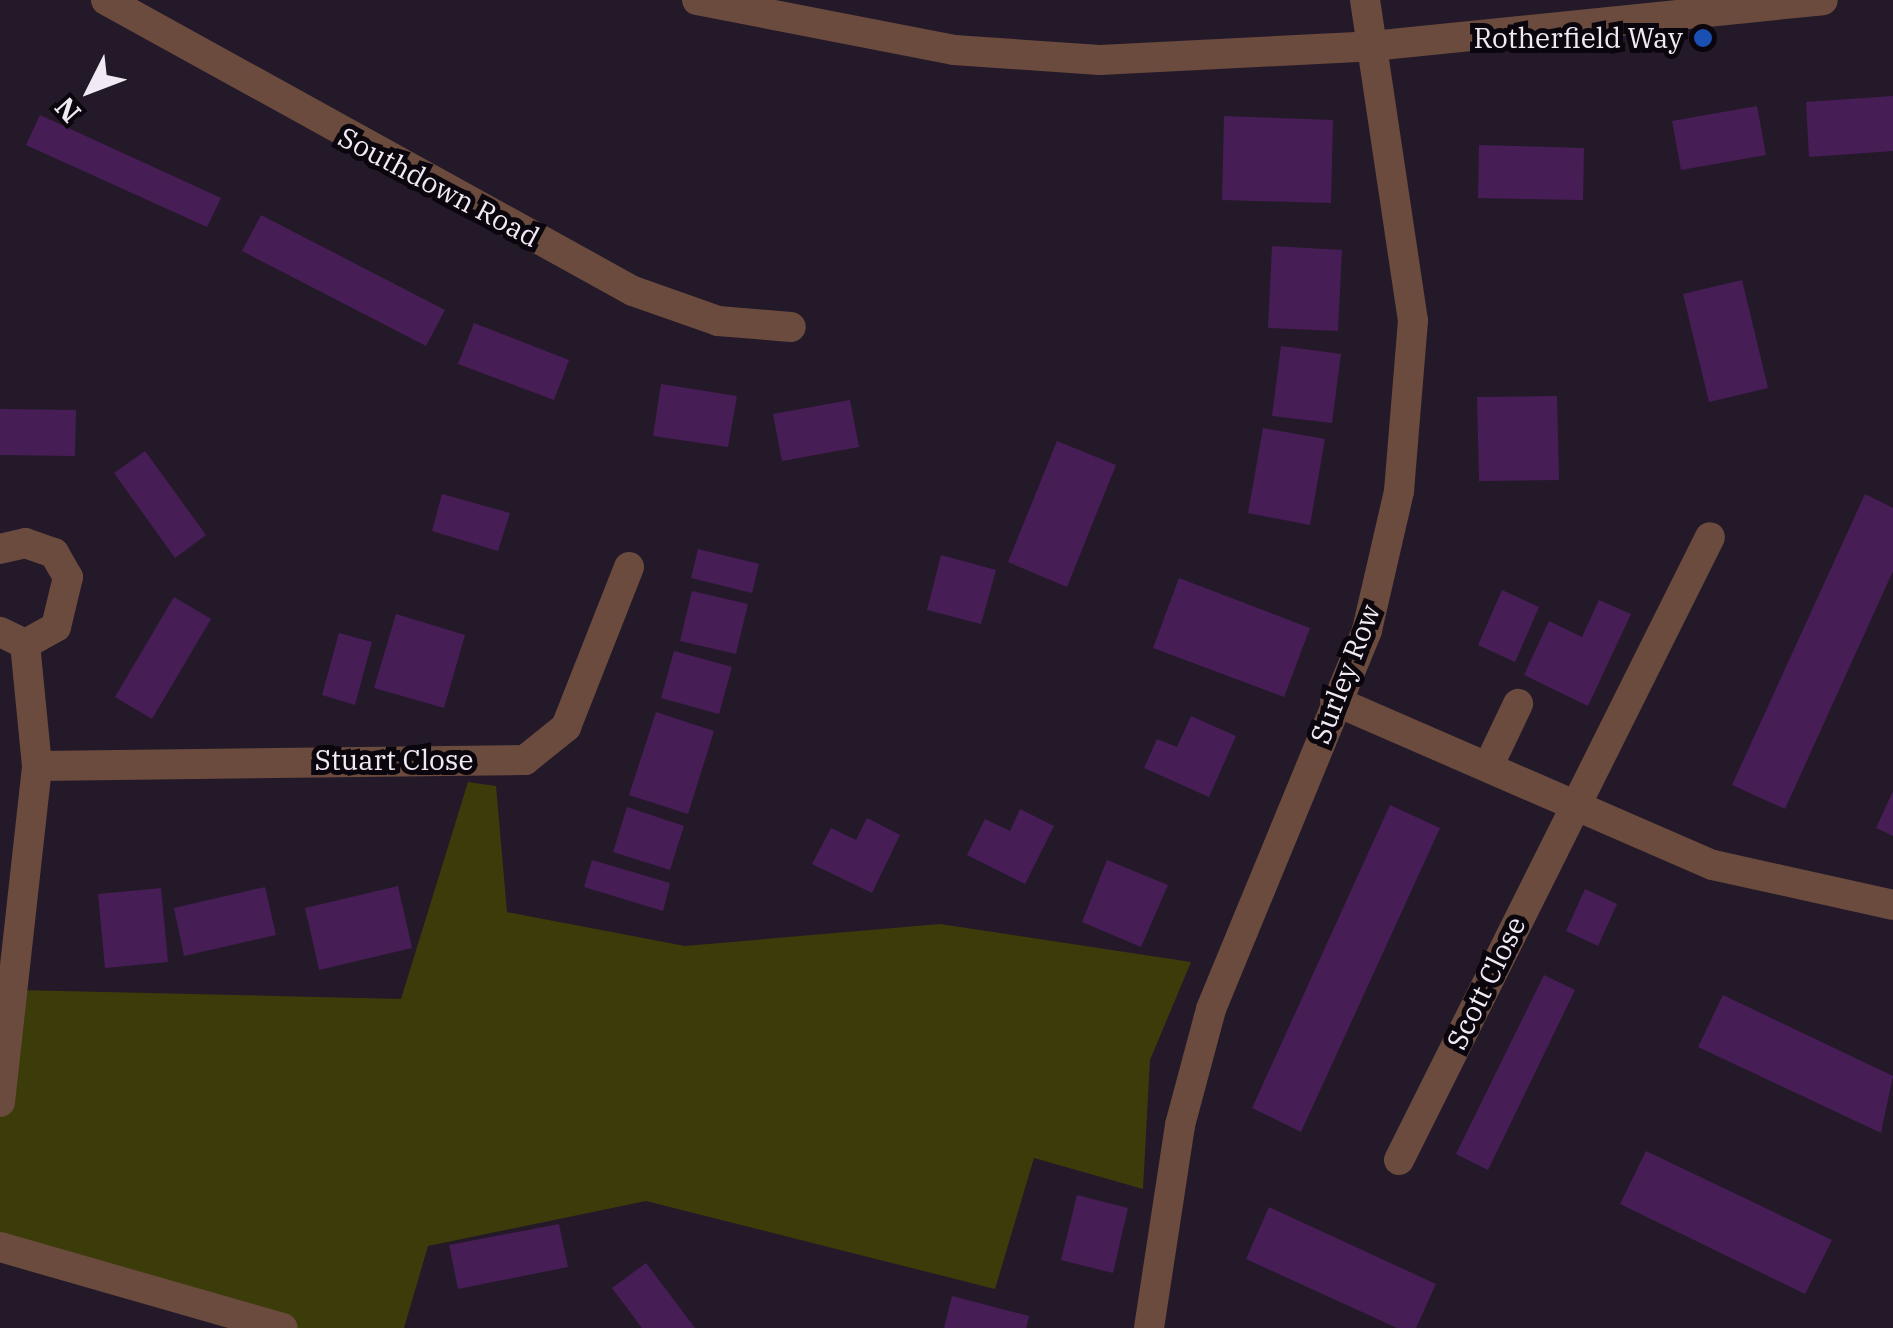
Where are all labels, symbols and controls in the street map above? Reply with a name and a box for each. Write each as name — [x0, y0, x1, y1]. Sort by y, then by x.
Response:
place label: Rotherfield Way — [1474, 21, 1683, 55]
marker: Rotherfield Way — [1692, 27, 1714, 49]
north arrow — [40, 40, 140, 140]
text: N — [46, 90, 88, 131]
street label: Southdown Road — [333, 120, 545, 254]
street label: Surley Row — [1303, 600, 1387, 748]
street label: Stuart Close — [314, 743, 474, 777]
street label: Scott Close — [1439, 911, 1533, 1055]

